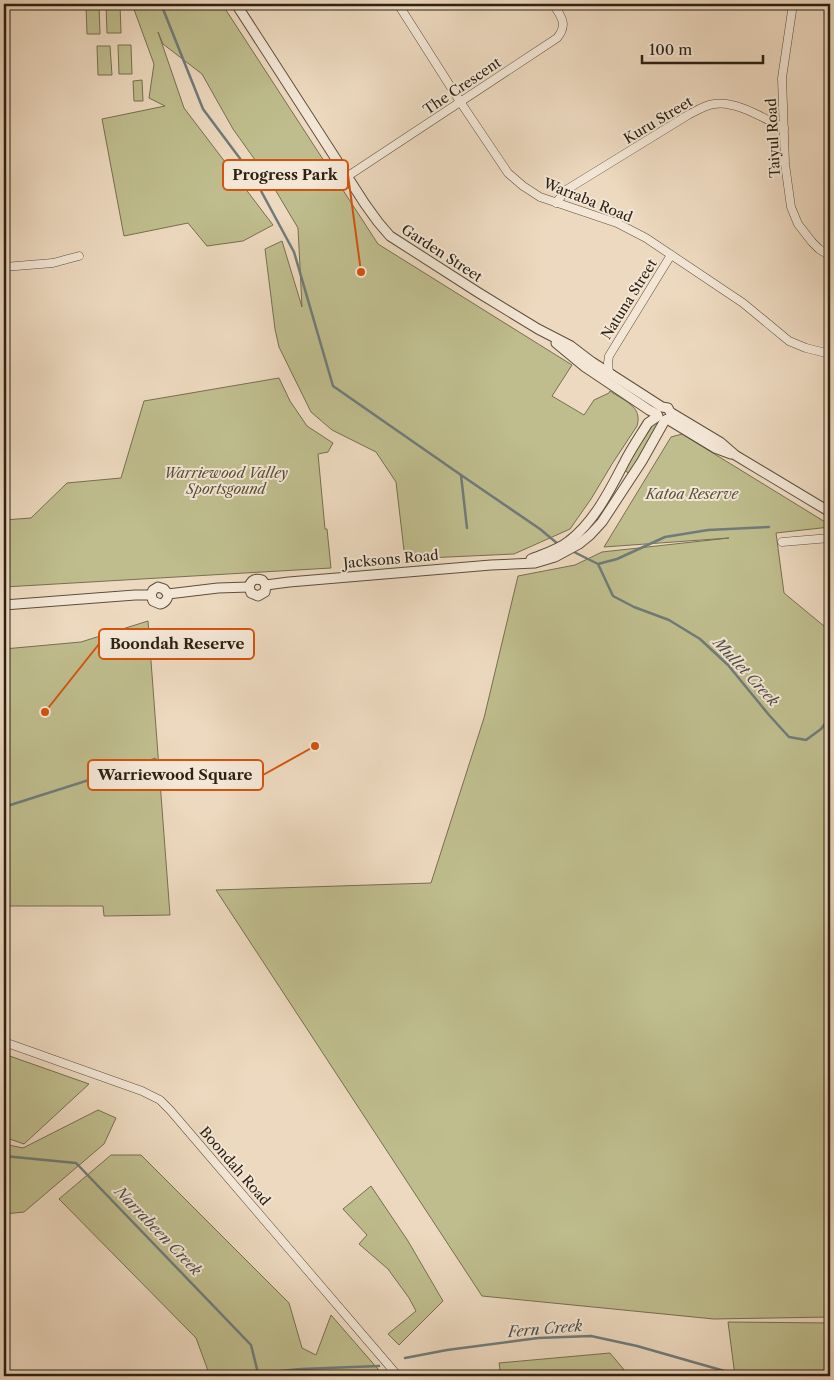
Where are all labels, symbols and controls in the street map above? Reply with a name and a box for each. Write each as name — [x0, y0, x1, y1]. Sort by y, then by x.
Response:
scale bar — [642, 32, 763, 64]
text: 100 m — [649, 40, 692, 59]
street label: The Crescent — [420, 53, 504, 119]
street label: Kuru Street — [620, 92, 696, 148]
street label: Taiyul Road — [762, 97, 784, 178]
callout: Progress Park — [223, 160, 348, 190]
text: Progress Park — [232, 165, 339, 184]
street label: Warraba Road — [540, 174, 636, 226]
street label: Garden Street — [398, 220, 486, 286]
street label: Natuna Street — [597, 255, 661, 343]
park label: Warriewood Valley Sportsgound — [164, 464, 288, 498]
park label: Katoa Reserve — [645, 485, 739, 503]
street label: Jacksons Road — [341, 546, 440, 572]
callout: Boondah Reserve — [99, 629, 254, 659]
water label: Mullet Creek — [708, 632, 783, 710]
text: Boondah Reserve — [110, 634, 244, 653]
callout: Warriewood Square — [88, 760, 263, 790]
text: Warriewood Square — [96, 765, 253, 784]
street label: Boondah Road — [196, 1123, 274, 1210]
water label: Narrabeen Creek — [110, 1181, 206, 1279]
water label: Fern Creek — [506, 1316, 583, 1341]

